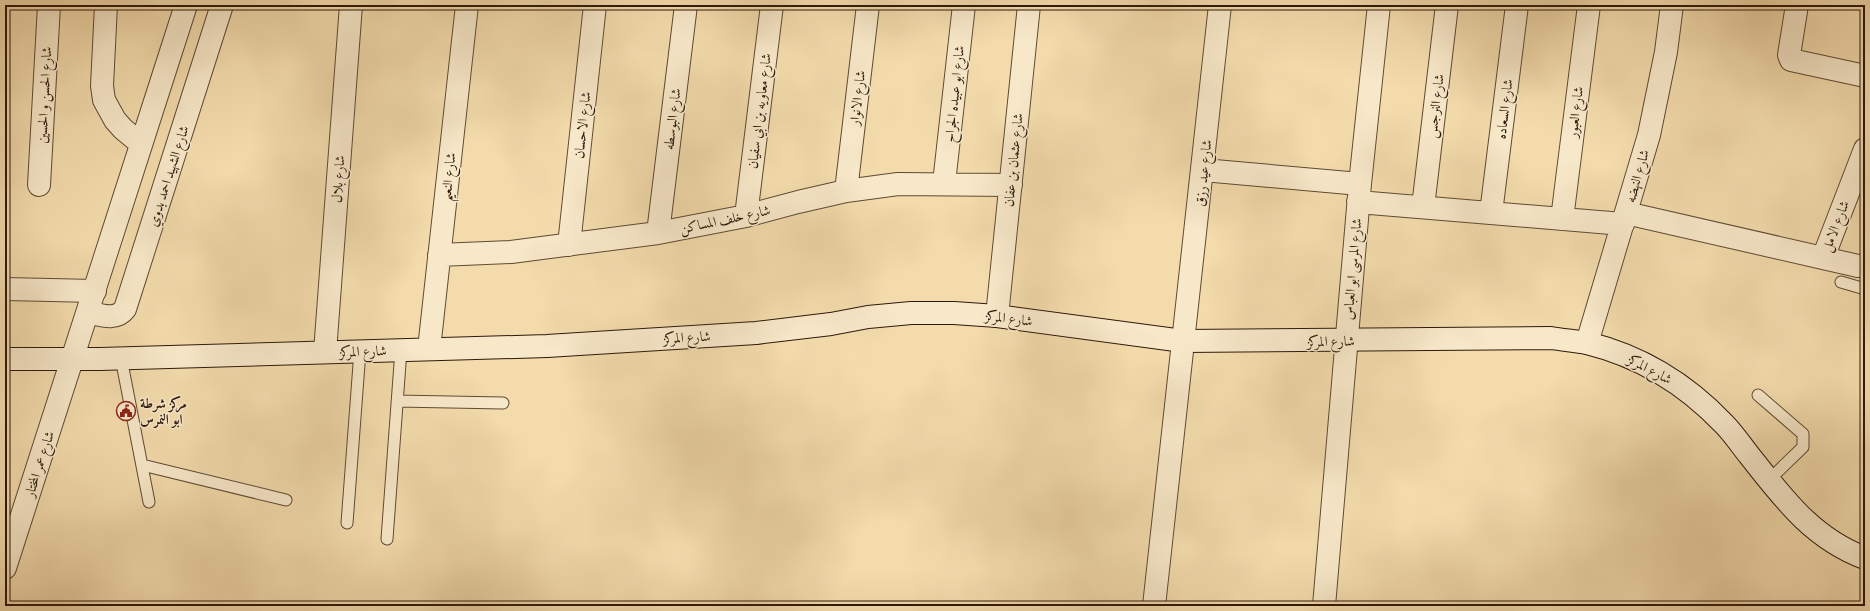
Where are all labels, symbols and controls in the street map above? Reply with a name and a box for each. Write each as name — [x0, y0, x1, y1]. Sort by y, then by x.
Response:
street label: شارع ابو عبيده الجراح — [940, 45, 972, 144]
street label: شارع الحسن و الحسين — [32, 46, 59, 144]
street label: شارع معاويه بن ابي سفيان — [743, 52, 778, 170]
street label: شارع الانوار — [844, 69, 872, 129]
street label: شارع النرجس — [1422, 73, 1451, 140]
street label: شارع السعاده — [1491, 78, 1520, 140]
street label: شارع العبور — [1563, 85, 1590, 141]
street label: شارع البوسطه — [659, 87, 688, 151]
street label: شارع الاحسان — [570, 90, 597, 160]
street label: شارع عثمان بن عفان — [999, 112, 1030, 208]
street label: شارع الشهيد احمد بدوي — [143, 123, 196, 230]
street label: شارع عيد رزق — [1191, 139, 1218, 208]
street label: شارع النهضه — [1621, 147, 1656, 205]
street label: شارع النعيم — [436, 152, 464, 203]
street label: شارع بلال — [327, 154, 352, 204]
street label: شارع الامل — [1817, 198, 1856, 255]
street label: شارع خلف المساكن — [678, 201, 773, 240]
street label: شارع المرسى ابو العباس — [1339, 217, 1368, 321]
street label: شارع المركز — [982, 306, 1034, 333]
street label: شارع المركز — [661, 327, 711, 350]
street label: شارع المركز — [1305, 332, 1355, 353]
street label: شارع المركز — [337, 341, 387, 364]
street label: شارع المركز — [1622, 349, 1675, 391]
place label: مركز شرطة ابو النمرس — [140, 394, 187, 429]
public building icon: مركز شرطة ابو النمرس — [115, 400, 137, 422]
street label: شارع عمر المختار — [19, 429, 61, 502]

